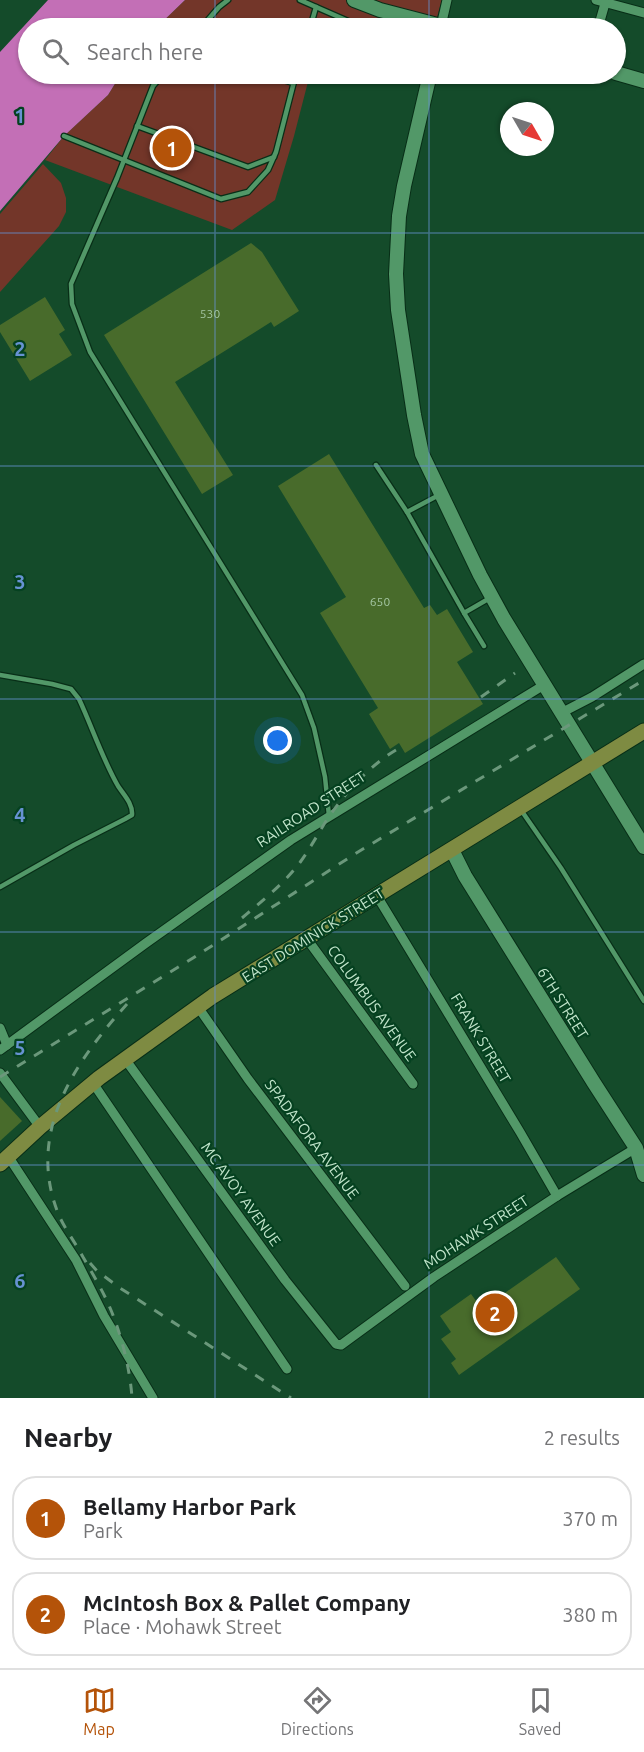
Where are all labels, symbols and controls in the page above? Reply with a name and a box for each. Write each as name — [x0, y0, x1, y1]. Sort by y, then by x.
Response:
search box — [18, 18, 626, 84]
icon: search — [39, 35, 72, 68]
text: Search here — [87, 39, 203, 64]
north arrow — [500, 102, 554, 156]
text: 1 — [14, 104, 26, 127]
pin: 1 — [152, 126, 192, 170]
house number: 530 — [200, 307, 220, 320]
text: 2 — [14, 337, 26, 360]
text: 3 — [14, 570, 26, 593]
house number: 650 — [370, 595, 390, 608]
your location — [263, 726, 292, 755]
street label: RAILROAD STREET — [253, 767, 369, 851]
text: 4 — [14, 803, 26, 826]
street label: EAST DOMINICK STREET — [239, 884, 388, 986]
street label: COLUMBUS AVENUE — [324, 942, 420, 1064]
street label: 6TH STREET — [534, 964, 592, 1043]
street label: FRANK STREET — [448, 990, 515, 1086]
text: 5 — [14, 1036, 26, 1059]
street label: SPADAFORA AVENUE — [262, 1076, 362, 1202]
street label: MC AVOY AVENUE — [198, 1139, 284, 1249]
street label: MOHAWK STREET — [420, 1191, 532, 1272]
text: 6 — [14, 1269, 26, 1292]
pin: 2 — [476, 1290, 514, 1336]
text: Nearby — [24, 1423, 112, 1452]
text: 2 results — [544, 1426, 620, 1449]
text: Bellamy Harbor Park — [83, 1494, 296, 1519]
text: 1 — [40, 1507, 51, 1530]
text: 370 m — [562, 1507, 618, 1530]
text: Park — [83, 1519, 123, 1542]
text: McIntosh Box & Pallet Company — [83, 1590, 410, 1615]
text: 2 — [40, 1603, 51, 1626]
text: 380 m — [562, 1603, 618, 1626]
text: Place · Mohawk Street — [83, 1615, 282, 1638]
tab: Map — [83, 1684, 116, 1738]
tab: Directions — [281, 1684, 354, 1738]
tab: Saved — [519, 1684, 561, 1738]

